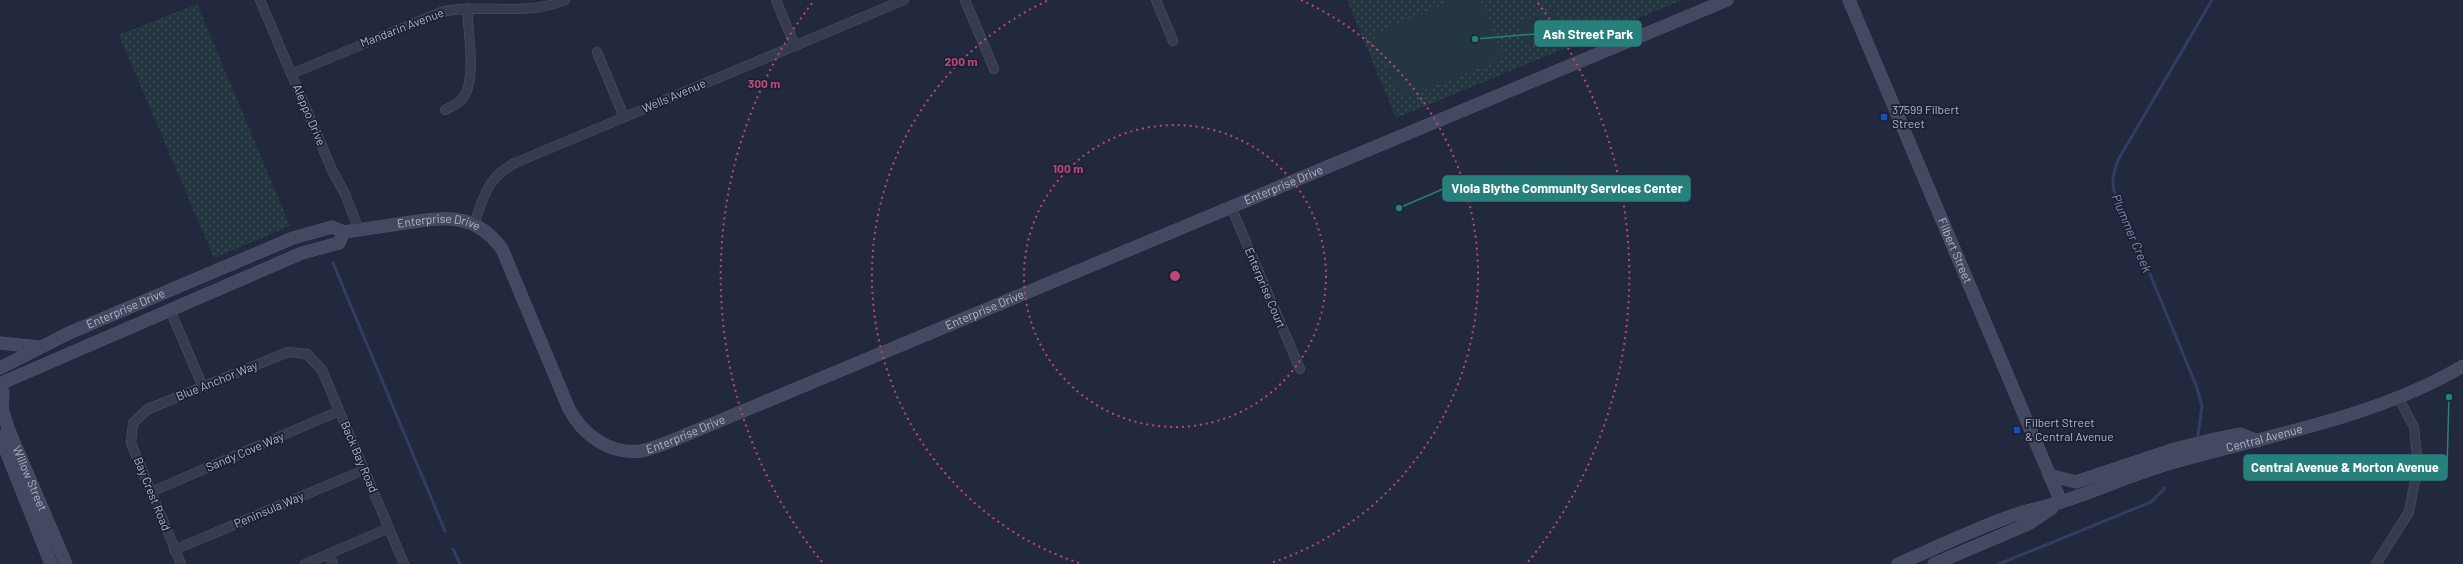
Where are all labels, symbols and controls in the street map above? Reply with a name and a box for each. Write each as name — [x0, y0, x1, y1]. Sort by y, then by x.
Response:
street label: Mandarin Avenue — [358, 5, 445, 49]
callout: Ash Street Park — [1535, 21, 1641, 46]
text: Ash Street Park — [1543, 26, 1633, 42]
text: 200 m — [945, 54, 977, 68]
street label: Wells Avenue — [639, 75, 708, 115]
text: 300 m — [748, 76, 780, 90]
street label: Aleppo Drive — [291, 82, 329, 147]
place label: 37599 Filbert Street — [1892, 102, 1959, 130]
marker: 37599 Filbert Street — [1879, 112, 1889, 122]
text: 100 m — [1053, 161, 1083, 175]
street label: Enterprise Drive — [1242, 162, 1325, 207]
callout: Viola Blythe Community Services Center — [1443, 176, 1690, 201]
text: Viola Blythe Community Services Center — [1451, 180, 1683, 196]
water label: Plummer Creek — [2108, 191, 2156, 275]
street label: Enterprise Drive — [396, 211, 483, 233]
street label: Filbert Street — [1936, 215, 1976, 285]
street label: Enterprise Court — [1243, 245, 1289, 330]
centre of rings — [1168, 269, 1182, 283]
street label: Enterprise Drive — [84, 285, 167, 331]
street label: Enterprise Drive — [943, 286, 1026, 332]
street label: Blue Anchor Way — [174, 357, 260, 403]
street label: Enterprise Drive — [644, 411, 727, 456]
place label: Filbert Street & Central Avenue — [2025, 415, 2114, 443]
street label: Back Bay Road — [339, 419, 381, 494]
street label: Central Avenue — [2224, 421, 2304, 454]
marker: Filbert Street & Central Avenue — [2012, 425, 2022, 435]
street label: Sandy Cove Way — [203, 428, 286, 474]
street label: Willow Street — [10, 444, 51, 513]
street label: Bay Crest Road — [132, 455, 174, 533]
callout: Central Avenue & Morton Avenue — [2244, 455, 2447, 480]
text: Central Avenue & Morton Avenue — [2251, 459, 2439, 475]
street label: Peninsula Way — [232, 488, 306, 530]

